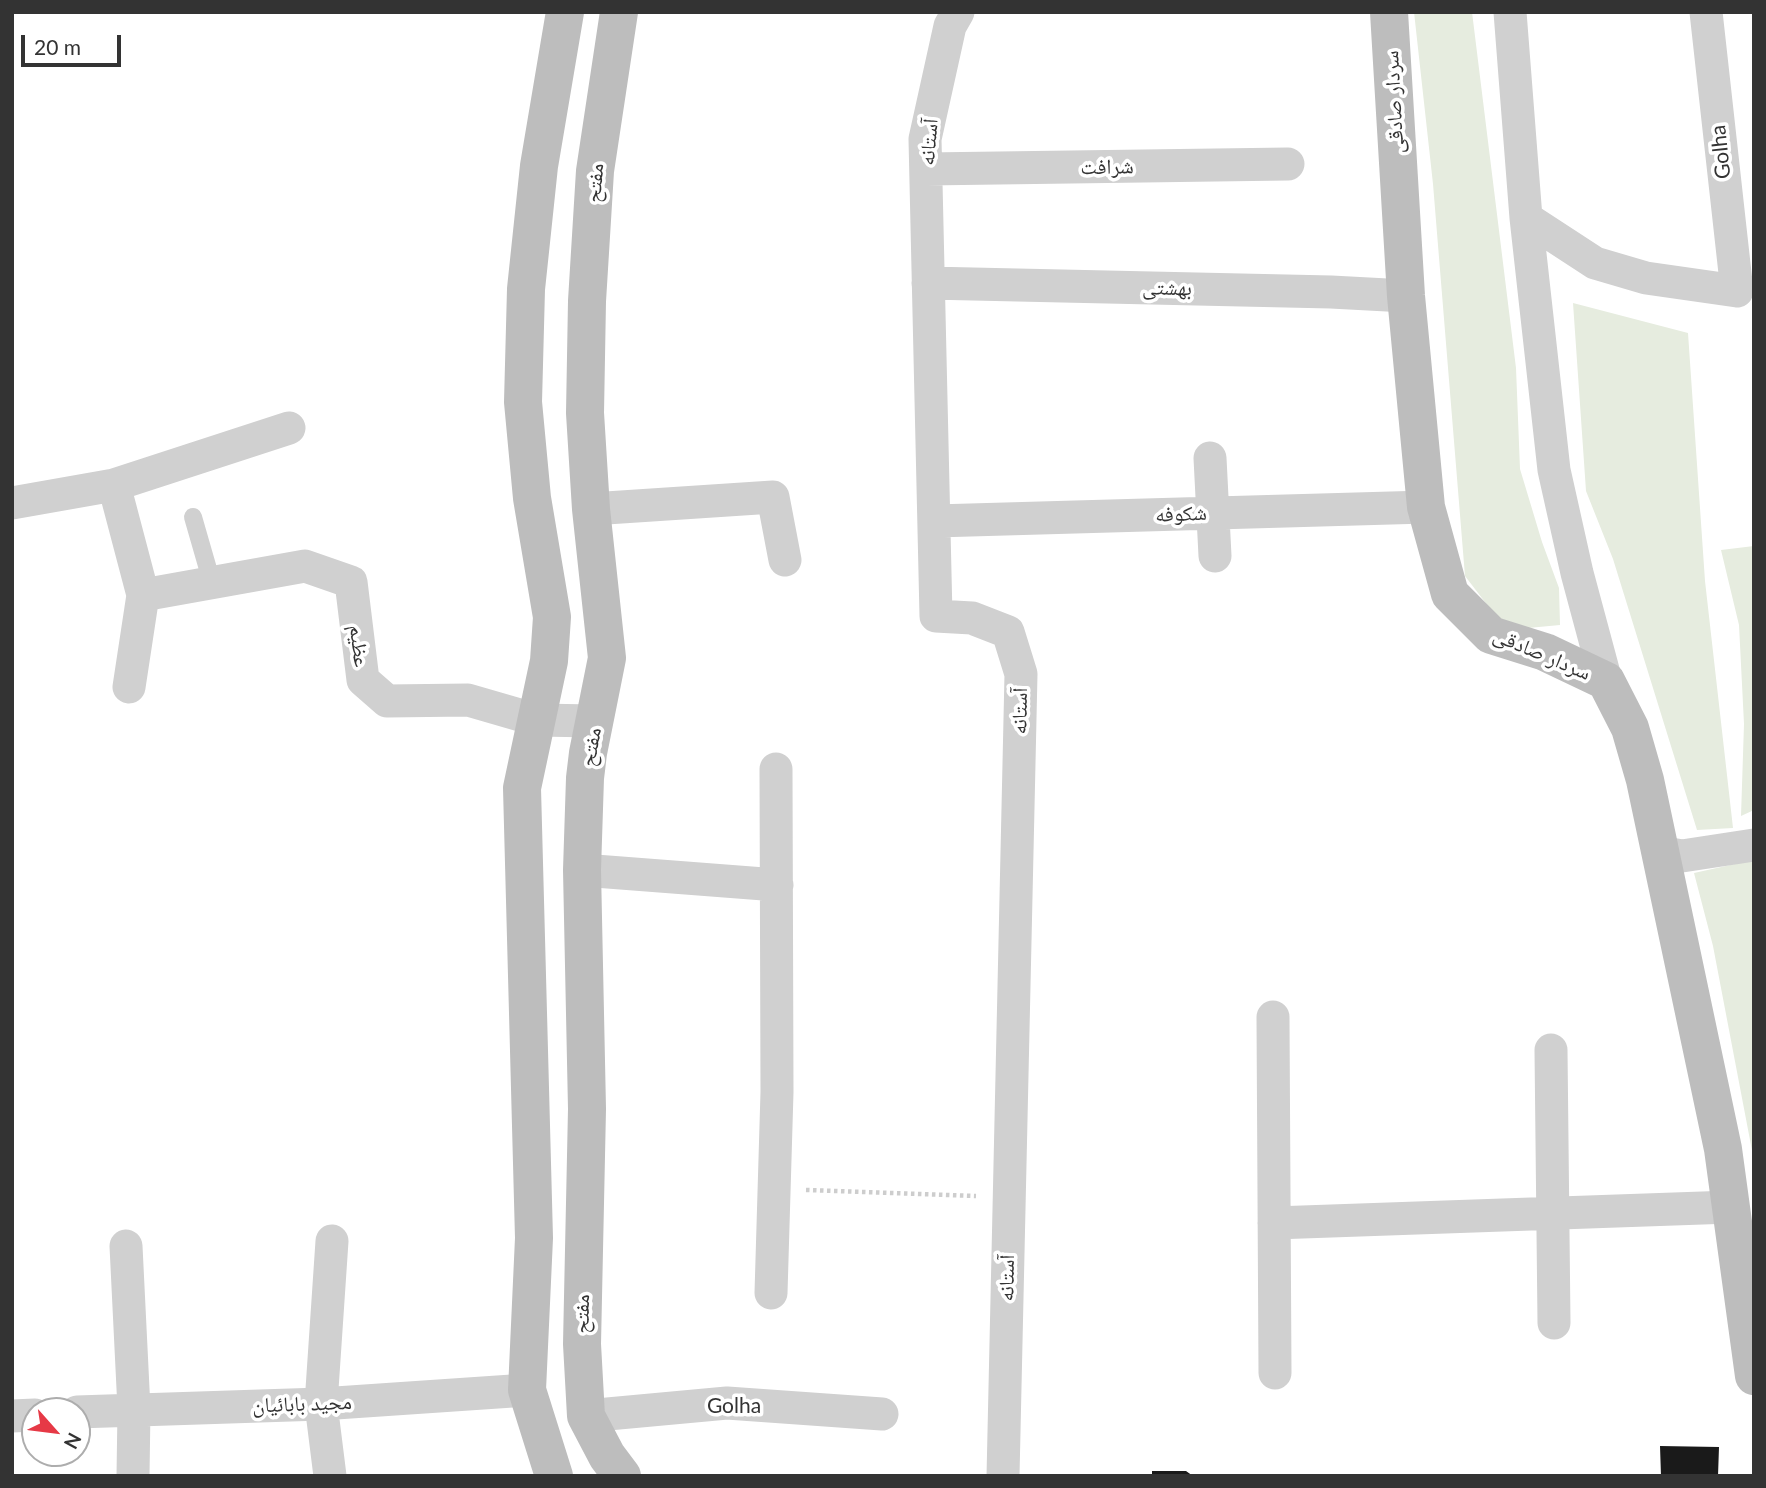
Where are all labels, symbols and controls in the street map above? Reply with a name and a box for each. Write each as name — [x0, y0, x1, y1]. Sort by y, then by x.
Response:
scale bar — [24, 21, 124, 65]
text: 20 m — [34, 34, 81, 59]
street label: سردار صادقی — [1379, 50, 1409, 154]
street label: آستانه — [914, 118, 944, 166]
street label: Golha — [1706, 124, 1736, 180]
street label: شرافت — [1080, 154, 1134, 180]
street label: مفتح — [581, 162, 609, 204]
street label: بهشتی — [1142, 275, 1192, 301]
street label: شکوفه — [1155, 501, 1207, 527]
street label: سردار صادقی — [1490, 622, 1594, 686]
street label: عظیم — [344, 623, 374, 669]
street label: آستانه — [1007, 687, 1033, 735]
street label: مفتح — [575, 725, 607, 769]
street label: آستانه — [994, 1254, 1020, 1302]
street label: مفتح — [569, 1294, 595, 1334]
street label: مجید بابائیان — [252, 1390, 352, 1418]
street label: Golha — [707, 1393, 761, 1419]
north arrow — [21, 1397, 91, 1467]
text: N — [60, 1429, 87, 1453]

